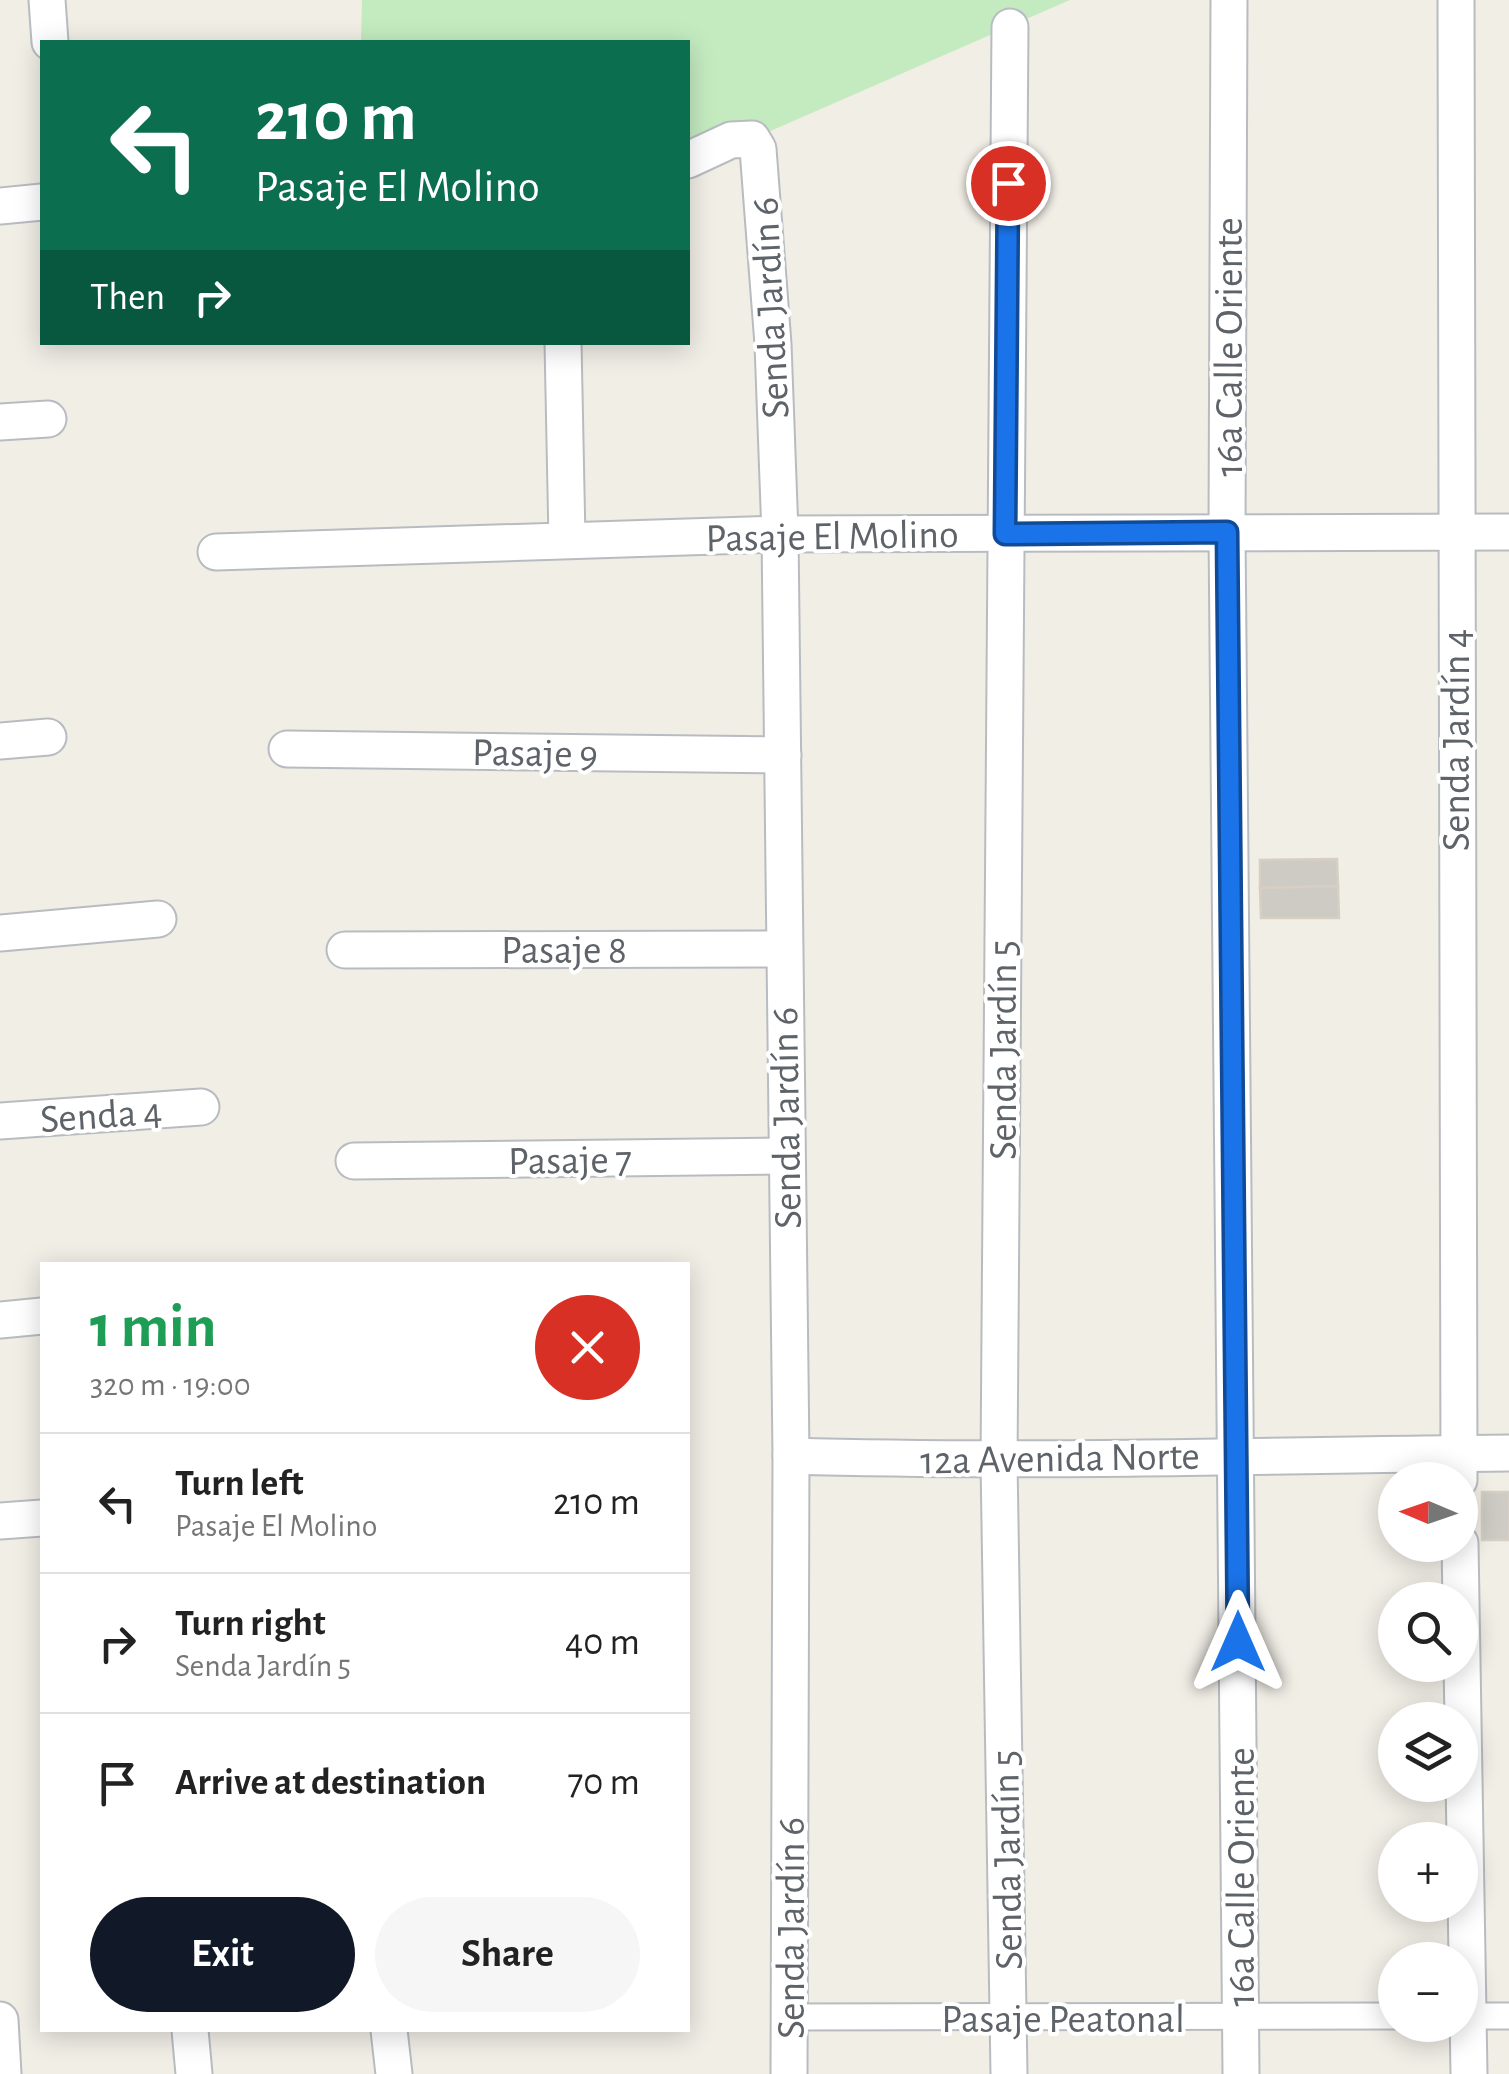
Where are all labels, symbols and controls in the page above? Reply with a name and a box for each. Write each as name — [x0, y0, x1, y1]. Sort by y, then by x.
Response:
icon: left — [90, 80, 220, 210]
text: 210 m — [255, 83, 417, 153]
pin — [966, 141, 1051, 226]
icon: arrive — [981, 156, 1036, 211]
text: Pasaje El Molino — [255, 165, 540, 210]
street label: Senda Jardín 6 — [745, 196, 797, 420]
street label: 16a Calle Oriente — [1210, 217, 1250, 477]
icon: right — [185, 270, 240, 325]
text: Then — [90, 279, 165, 317]
street label: Pasaje El Molino — [705, 515, 959, 559]
street label: Senda Jardín 4 — [1437, 629, 1477, 851]
street label: Pasaje 9 — [472, 733, 598, 775]
street label: Pasaje 8 — [501, 931, 627, 971]
street label: Senda Jardín 5 — [984, 940, 1024, 1160]
street label: Senda Jardín 6 — [765, 1007, 809, 1229]
street label: Senda 4 — [39, 1092, 163, 1140]
street label: Pasaje 7 — [508, 1140, 632, 1182]
button: close — [535, 1295, 640, 1400]
text: 1 min — [90, 1298, 216, 1358]
text: 320 m · 19:00 — [90, 1369, 251, 1401]
street label: 12a Avenida Norte — [920, 1437, 1200, 1481]
north arrow — [1378, 1462, 1478, 1562]
map controls — [1378, 1462, 1478, 2042]
text: Turn left — [175, 1465, 303, 1503]
icon: left — [90, 1476, 145, 1531]
text: 210 m — [553, 1484, 640, 1522]
text: Pasaje El Molino — [175, 1510, 378, 1542]
button: search — [1378, 1582, 1478, 1682]
position arrow — [1186, 1590, 1290, 1694]
text: Turn right — [175, 1605, 325, 1643]
icon: right — [90, 1616, 145, 1671]
text: 40 m — [565, 1624, 640, 1662]
text: Senda Jardín 5 — [175, 1650, 351, 1682]
button: layers — [1378, 1702, 1478, 1802]
street label: 16a Calle Oriente — [1222, 1747, 1262, 2007]
street label: Senda Jardín 5 — [986, 1750, 1030, 1970]
icon: arrive — [90, 1756, 145, 1811]
text: Arrive at destination — [175, 1764, 486, 1802]
text: 70 m — [567, 1764, 640, 1802]
street label: Senda Jardín 6 — [772, 1817, 812, 2039]
button: + — [1378, 1822, 1478, 1922]
button: Exit — [90, 1897, 355, 2012]
button: Share — [375, 1897, 640, 2012]
button: − — [1378, 1942, 1478, 2042]
street label: Pasaje Peatonal — [941, 2000, 1185, 2040]

